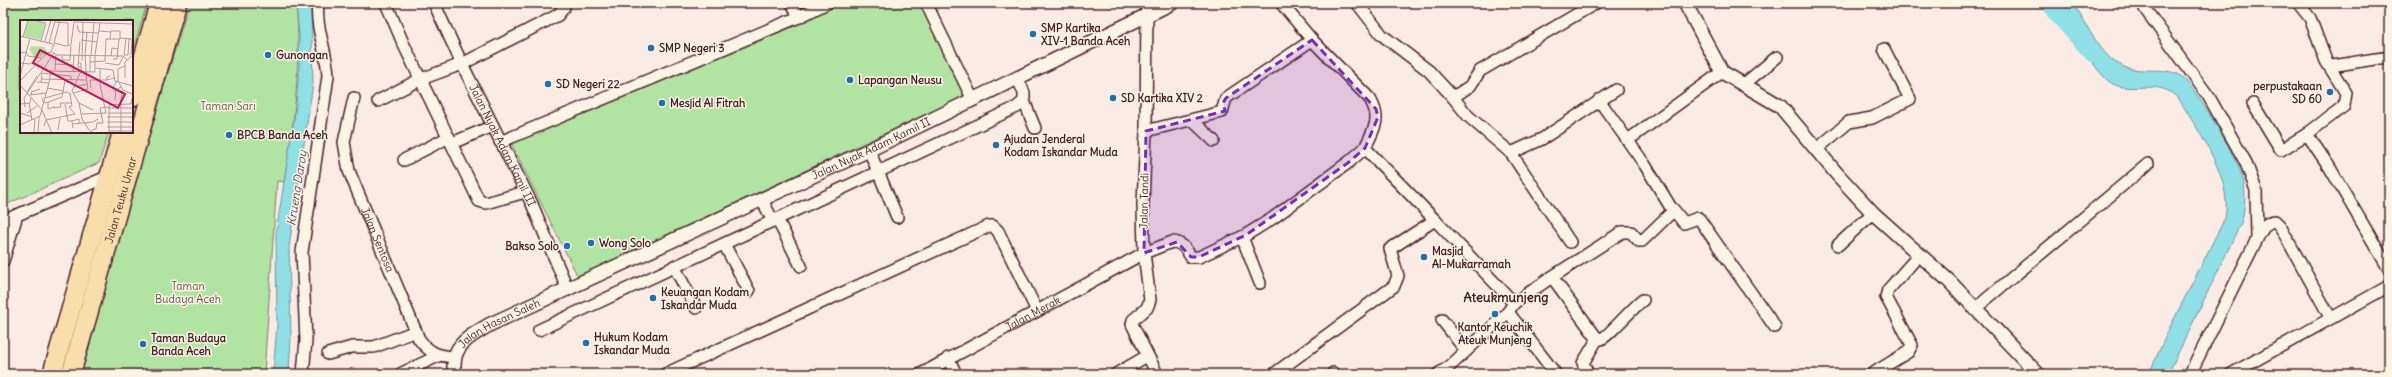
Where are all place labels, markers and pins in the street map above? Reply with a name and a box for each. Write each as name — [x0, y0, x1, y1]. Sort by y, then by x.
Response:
place label: SMP Kartika XIV-1 Banda Aceh — [1041, 21, 1131, 48]
marker: SMP Kartika XIV-1 Banda Aceh — [1028, 29, 1038, 39]
place label: SMP Negeri 3 — [659, 41, 725, 56]
marker: SMP Negeri 3 — [646, 43, 656, 53]
place label: Gunongan — [276, 48, 329, 63]
marker: Gunongan — [263, 50, 273, 60]
place label: Lapangan Neusu — [858, 73, 942, 88]
marker: Lapangan Neusu — [845, 75, 855, 85]
place label: SD Negeri 22 — [556, 77, 620, 92]
marker: SD Negeri 22 — [543, 79, 553, 89]
place label: perpustakaan SD 60 — [2253, 79, 2323, 106]
marker: perpustakaan SD 60 — [2325, 87, 2335, 97]
place label: SD Kartika XIV 2 — [1121, 91, 1203, 105]
marker: SD Kartika XIV 2 — [1108, 93, 1118, 103]
place label: Mesjid Al Fitrah — [670, 96, 746, 110]
marker: Mesjid Al Fitrah — [657, 98, 667, 108]
place label: BPCB Banda Aceh — [237, 128, 328, 142]
marker: BPCB Banda Aceh — [224, 130, 234, 140]
place label: Ajudan Jenderal Kodam Iskandar Muda — [1004, 132, 1118, 159]
marker: Ajudan Jenderal Kodam Iskandar Muda — [991, 140, 1001, 150]
place label: Wong Solo — [599, 236, 651, 251]
marker: Wong Solo — [586, 238, 596, 248]
place label: Bakso Solo — [505, 239, 559, 253]
marker: Bakso Solo — [562, 241, 572, 251]
place label: Masjid Al-Mukarramah — [1432, 244, 1511, 271]
marker: Masjid Al-Mukarramah — [1419, 252, 1429, 262]
place label: Keuangan Kodam Iskandar Muda — [661, 285, 749, 312]
marker: Keuangan Kodam Iskandar Muda — [648, 293, 658, 303]
marker: Kantor Keuchik Ateuk Munjeng — [1490, 309, 1500, 319]
place label: Kantor Keuchik Ateuk Munjeng — [1457, 320, 1533, 348]
place label: Hukum Kodam Iskandar Muda — [594, 330, 671, 357]
place label: Taman Budaya Banda Aceh — [151, 331, 227, 358]
marker: Hukum Kodam Iskandar Muda — [581, 338, 591, 348]
marker: Taman Budaya Banda Aceh — [138, 339, 148, 349]

